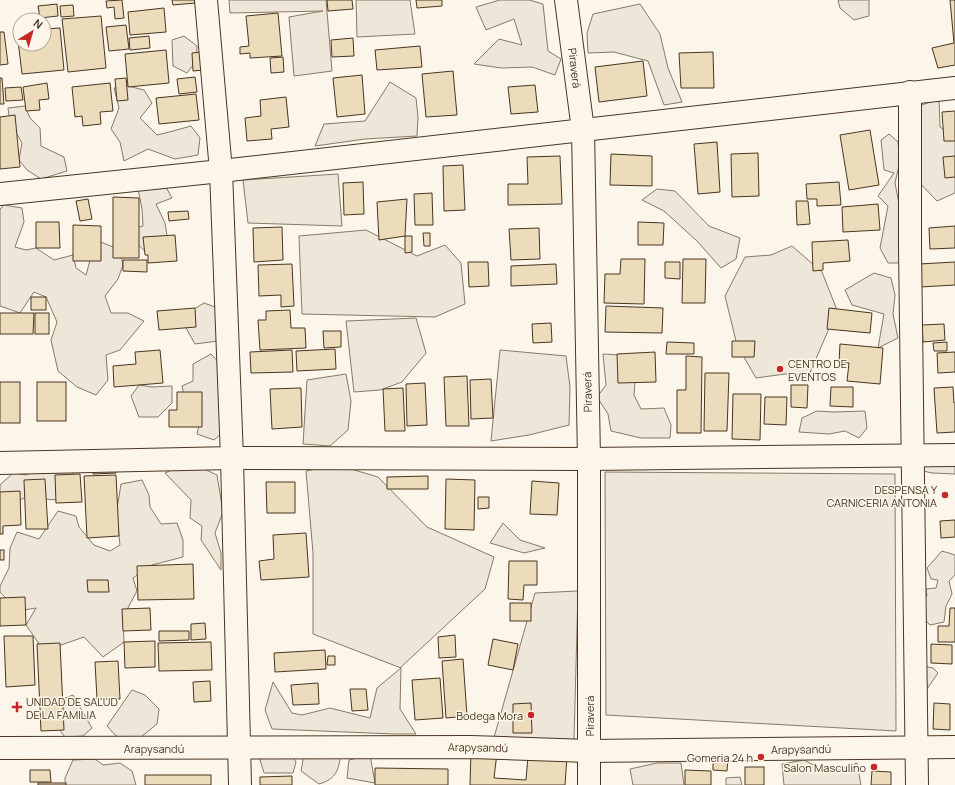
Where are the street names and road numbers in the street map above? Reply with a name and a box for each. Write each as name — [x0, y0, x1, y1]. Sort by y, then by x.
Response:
street label: Piraverá — [565, 47, 585, 89]
street label: Piraverá — [579, 372, 595, 412]
street label: Piraverá — [582, 696, 597, 736]
street label: Arapysandú — [448, 739, 508, 755]
street label: Arapysandú — [124, 741, 184, 756]
street label: Arapysandú — [771, 741, 831, 757]

